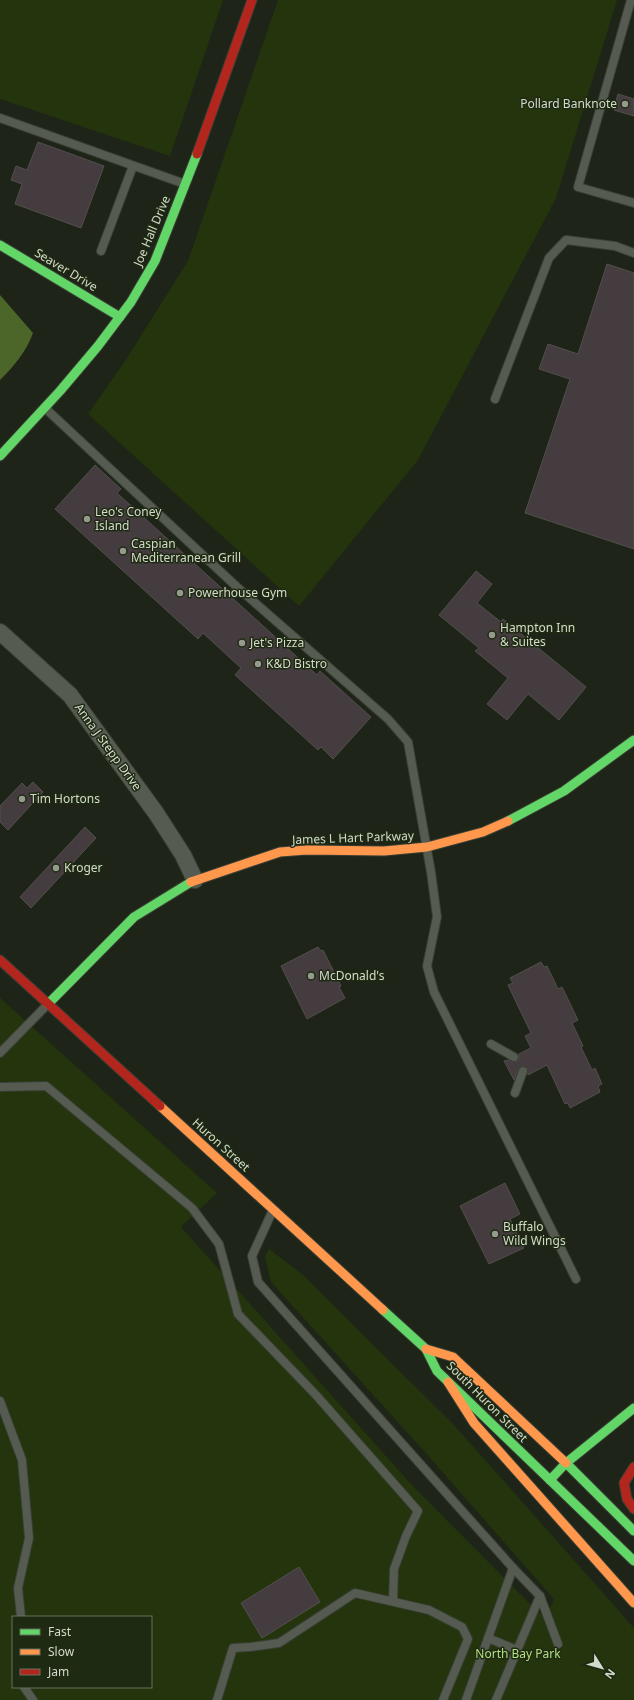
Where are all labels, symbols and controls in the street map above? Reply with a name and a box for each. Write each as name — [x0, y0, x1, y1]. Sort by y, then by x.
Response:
place label: Pollard Banknote — [520, 95, 617, 112]
marker: Pollard Banknote — [620, 99, 630, 109]
street label: Joe Hall Drive — [129, 193, 174, 270]
street label: Seaver Drive — [32, 244, 101, 295]
place label: Leo's Coney Island — [95, 503, 162, 534]
marker: Leo's Coney Island — [82, 514, 92, 524]
place label: Caspian Mediterranean Grill — [131, 535, 241, 566]
marker: Caspian Mediterranean Grill — [118, 546, 128, 556]
place label: Powerhouse Gym — [188, 584, 287, 601]
marker: Powerhouse Gym — [175, 588, 185, 598]
place label: Hampton Inn & Suites — [500, 619, 575, 650]
marker: Hampton Inn & Suites — [487, 630, 497, 640]
place label: Jet's Pizza — [249, 634, 304, 651]
marker: Jet's Pizza — [237, 638, 247, 648]
place label: K&D Bistro — [266, 655, 327, 672]
marker: K&D Bistro — [253, 659, 263, 669]
street label: Anna J Stepp Drive — [71, 700, 146, 794]
place label: Tim Hortons — [30, 790, 100, 807]
marker: Tim Hortons — [17, 794, 27, 804]
street label: James L Hart Parkway — [291, 827, 415, 848]
place label: Kroger — [64, 859, 103, 876]
marker: Kroger — [51, 863, 61, 873]
place label: McDonald's — [319, 967, 385, 984]
marker: McDonald's — [306, 971, 316, 981]
street label: Huron Street — [189, 1114, 254, 1176]
place label: Buffalo Wild Wings — [503, 1218, 566, 1249]
marker: Buffalo Wild Wings — [490, 1229, 500, 1239]
street label: South Huron Street — [443, 1357, 532, 1446]
legend — [12, 1616, 152, 1688]
text: Fast — [48, 1623, 72, 1640]
text: Slow — [48, 1643, 75, 1660]
park label: North Bay Park — [475, 1645, 561, 1662]
north arrow — [582, 1648, 622, 1688]
text: Jam — [47, 1663, 69, 1680]
text: N — [602, 1666, 619, 1682]

